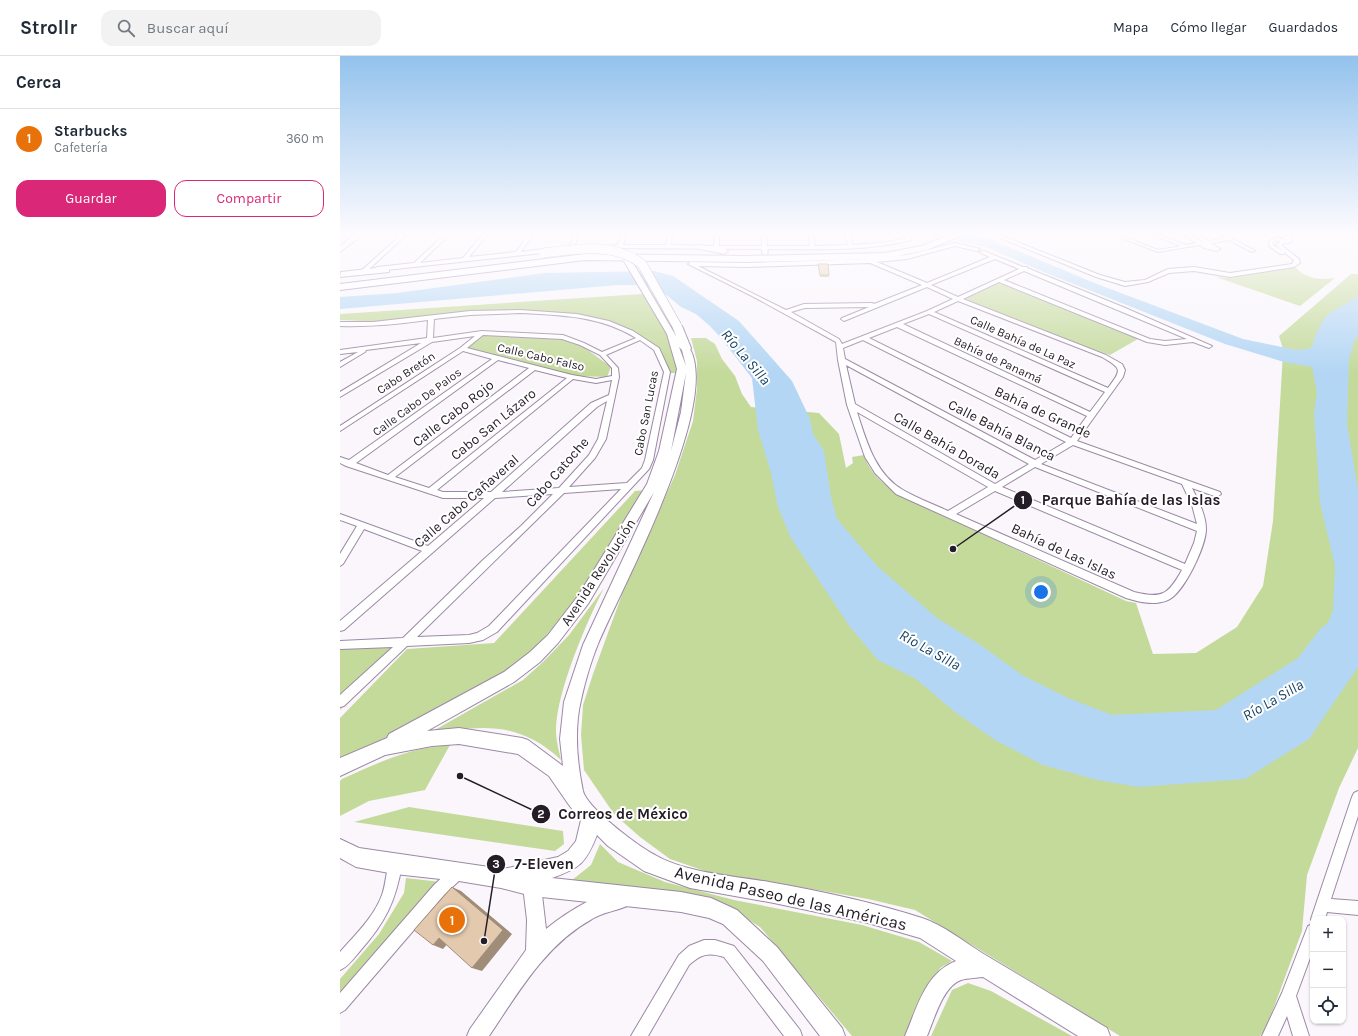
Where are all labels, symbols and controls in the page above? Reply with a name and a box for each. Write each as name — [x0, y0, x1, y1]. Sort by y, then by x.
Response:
search box — [101, 10, 381, 46]
text: Strollr — [20, 17, 77, 39]
icon: search — [115, 17, 137, 39]
text: Buscar aquí — [147, 19, 229, 37]
text: Mapa — [1113, 19, 1148, 36]
text: Cómo llegar — [1170, 19, 1246, 36]
text: Guardados — [1268, 19, 1338, 36]
text: Cerca — [16, 72, 61, 92]
text: Starbucks — [54, 122, 127, 140]
text: 1 — [27, 131, 31, 146]
text: 360 m — [286, 131, 324, 146]
text: Cafetería — [54, 140, 108, 155]
button: Guardar — [16, 180, 166, 217]
button: Compartir — [174, 180, 324, 217]
street label: Calle Bahía de La Paz — [968, 312, 1078, 372]
water label: Río La Silla — [717, 325, 775, 389]
street label: Bahía de Panamá — [952, 333, 1044, 387]
street label: Calle Cabo Falso — [496, 340, 586, 374]
street label: Cabo Bretón — [374, 349, 438, 397]
street label: Calle Cabo De Palos — [370, 365, 464, 439]
street label: Cabo San Lucas — [631, 369, 661, 457]
street label: Calle Cabo Rojo — [409, 376, 497, 450]
street label: Bahía de Grande — [992, 383, 1094, 442]
street label: Cabo San Lázaro — [447, 385, 539, 464]
street label: Calle Bahía Blanca — [945, 396, 1058, 465]
street label: Calle Bahía Dorada — [890, 408, 1003, 483]
street label: Cabo Catoche — [522, 434, 593, 511]
street label: Calle Cabo Cañaveral — [410, 451, 522, 552]
callout: Parque Bahía de las Islas — [1013, 487, 1228, 514]
text: Parque Bahía de las Islas — [1042, 491, 1220, 509]
text: 1 — [1021, 493, 1025, 507]
street label: Avenida Revolución — [557, 516, 639, 629]
street label: Bahía de Las Islas — [1009, 520, 1119, 583]
your location — [1031, 582, 1051, 602]
water label: Río La Silla — [896, 626, 964, 674]
water label: Río La Silla — [1239, 675, 1307, 725]
callout: Correos de México — [531, 800, 696, 827]
text: Correos de México — [558, 805, 688, 823]
text: 2 — [537, 807, 545, 821]
callout: 7-Eleven — [486, 850, 582, 877]
text: 7-Eleven — [514, 855, 574, 873]
text: 3 — [492, 857, 500, 871]
street label: Avenida Paseo de las Américas — [673, 862, 909, 934]
pin: 1 — [439, 905, 465, 935]
map controls — [1310, 916, 1346, 1024]
button: + — [1310, 916, 1346, 952]
button: − — [1310, 952, 1346, 988]
button: locate — [1310, 988, 1346, 1024]

